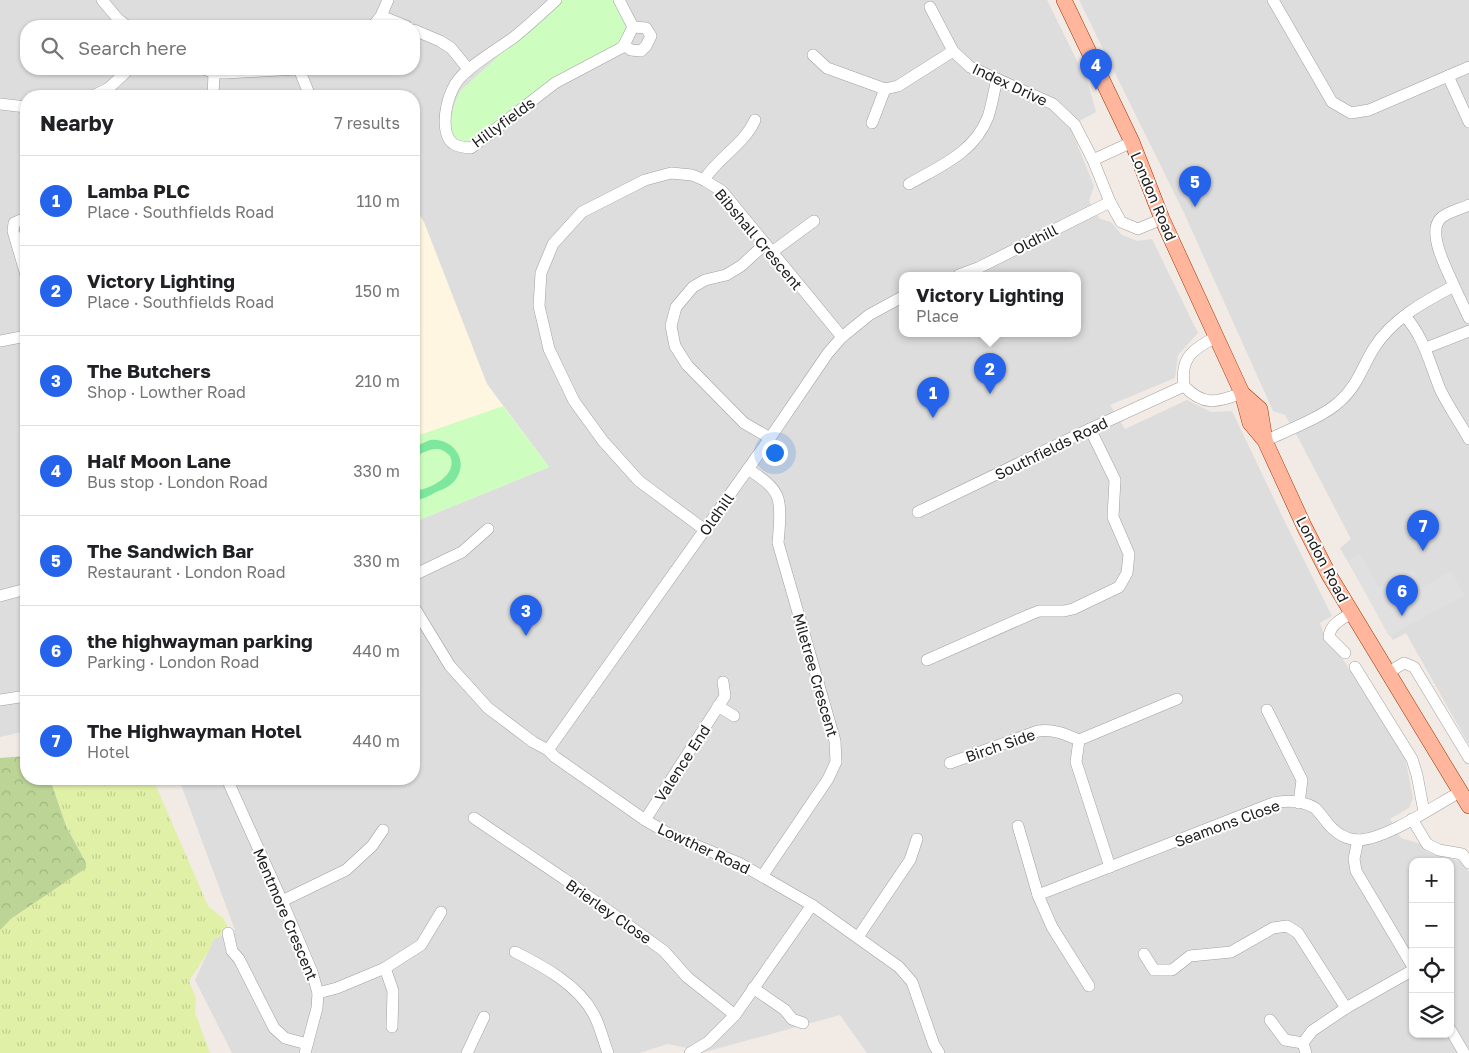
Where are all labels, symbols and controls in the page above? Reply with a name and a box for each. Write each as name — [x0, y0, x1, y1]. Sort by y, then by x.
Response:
search box — [20, 20, 420, 75]
icon: search — [38, 34, 66, 62]
text: Search here — [78, 36, 187, 59]
pin: 4 — [1080, 49, 1112, 90]
street label: Index Drive — [970, 59, 1051, 109]
street label: Hillyfields — [468, 93, 538, 151]
text: Nearby — [40, 110, 114, 136]
text: 7 results — [334, 113, 400, 133]
street label: London Road — [1127, 149, 1181, 243]
pin: 5 — [1179, 166, 1211, 207]
text: Lamba PLC — [87, 179, 190, 202]
street label: Bibshall Crescent — [711, 185, 807, 293]
text: 1 — [52, 191, 60, 211]
text: 110 m — [356, 191, 400, 211]
text: Place · Southfields Road — [87, 202, 274, 222]
street label: Oldhill — [1010, 220, 1061, 258]
text: Victory Lighting — [87, 269, 235, 292]
popup — [899, 272, 1081, 337]
text: 2 — [51, 281, 61, 301]
text: 150 m — [355, 281, 400, 301]
text: Victory Lighting — [916, 283, 1064, 306]
text: Place · Southfields Road — [87, 292, 274, 312]
text: Place — [916, 306, 959, 326]
pin: 2 — [974, 353, 1006, 394]
text: The Butchers — [87, 359, 211, 382]
text: 3 — [51, 371, 61, 391]
text: 210 m — [355, 371, 400, 391]
pin: 1 — [917, 377, 949, 418]
text: Shop · Lowther Road — [87, 382, 246, 402]
street label: Southfields Road — [992, 413, 1110, 483]
your location — [762, 440, 788, 466]
text: Half Moon Lane — [87, 449, 231, 472]
text: 4 — [51, 461, 61, 481]
text: 330 m — [353, 461, 400, 481]
text: Bus stop · London Road — [87, 472, 268, 492]
street label: Oldhill — [695, 489, 737, 539]
pin: 7 — [1407, 510, 1439, 551]
street label: London Road — [1293, 513, 1353, 605]
text: The Sandwich Bar — [87, 539, 254, 562]
text: 5 — [51, 551, 61, 571]
text: 330 m — [353, 551, 400, 571]
text: Restaurant · London Road — [87, 562, 285, 582]
pin: 6 — [1386, 575, 1418, 616]
pin: 3 — [510, 595, 542, 636]
street label: Miletree Crescent — [790, 611, 842, 739]
text: the highwayman parking — [87, 629, 313, 652]
text: 6 — [51, 641, 61, 661]
text: 440 m — [352, 641, 400, 661]
text: Parking · London Road — [87, 652, 259, 672]
text: The Highwayman Hotel — [87, 719, 302, 742]
street label: Valence End — [650, 721, 714, 805]
street label: Birch Side — [963, 725, 1037, 765]
text: 7 — [52, 731, 60, 751]
text: 440 m — [352, 731, 400, 751]
text: Hotel — [87, 742, 130, 762]
street label: Seamons Close — [1172, 796, 1282, 850]
street label: Lowther Road — [655, 819, 753, 877]
street label: Mentmore Crescent — [250, 845, 322, 983]
map controls — [1409, 858, 1454, 1038]
button: + — [1409, 858, 1454, 903]
street label: Brierley Close — [563, 875, 655, 947]
button: − — [1409, 903, 1454, 948]
button: locate — [1409, 948, 1454, 993]
button: layers — [1409, 993, 1454, 1038]

